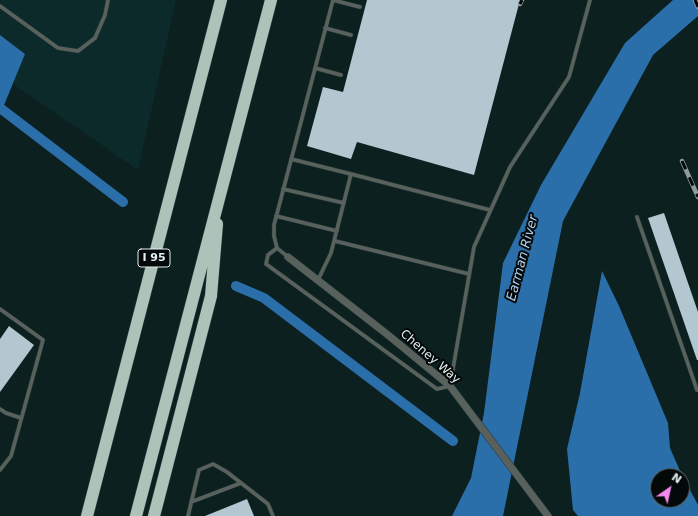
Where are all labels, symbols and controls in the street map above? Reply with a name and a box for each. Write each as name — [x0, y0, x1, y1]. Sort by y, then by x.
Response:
water label: Earman River — [504, 213, 542, 303]
road number: I 95 — [138, 249, 170, 267]
street label: Cheney Way — [397, 327, 463, 387]
north arrow — [650, 468, 690, 508]
text: N — [669, 470, 684, 486]

